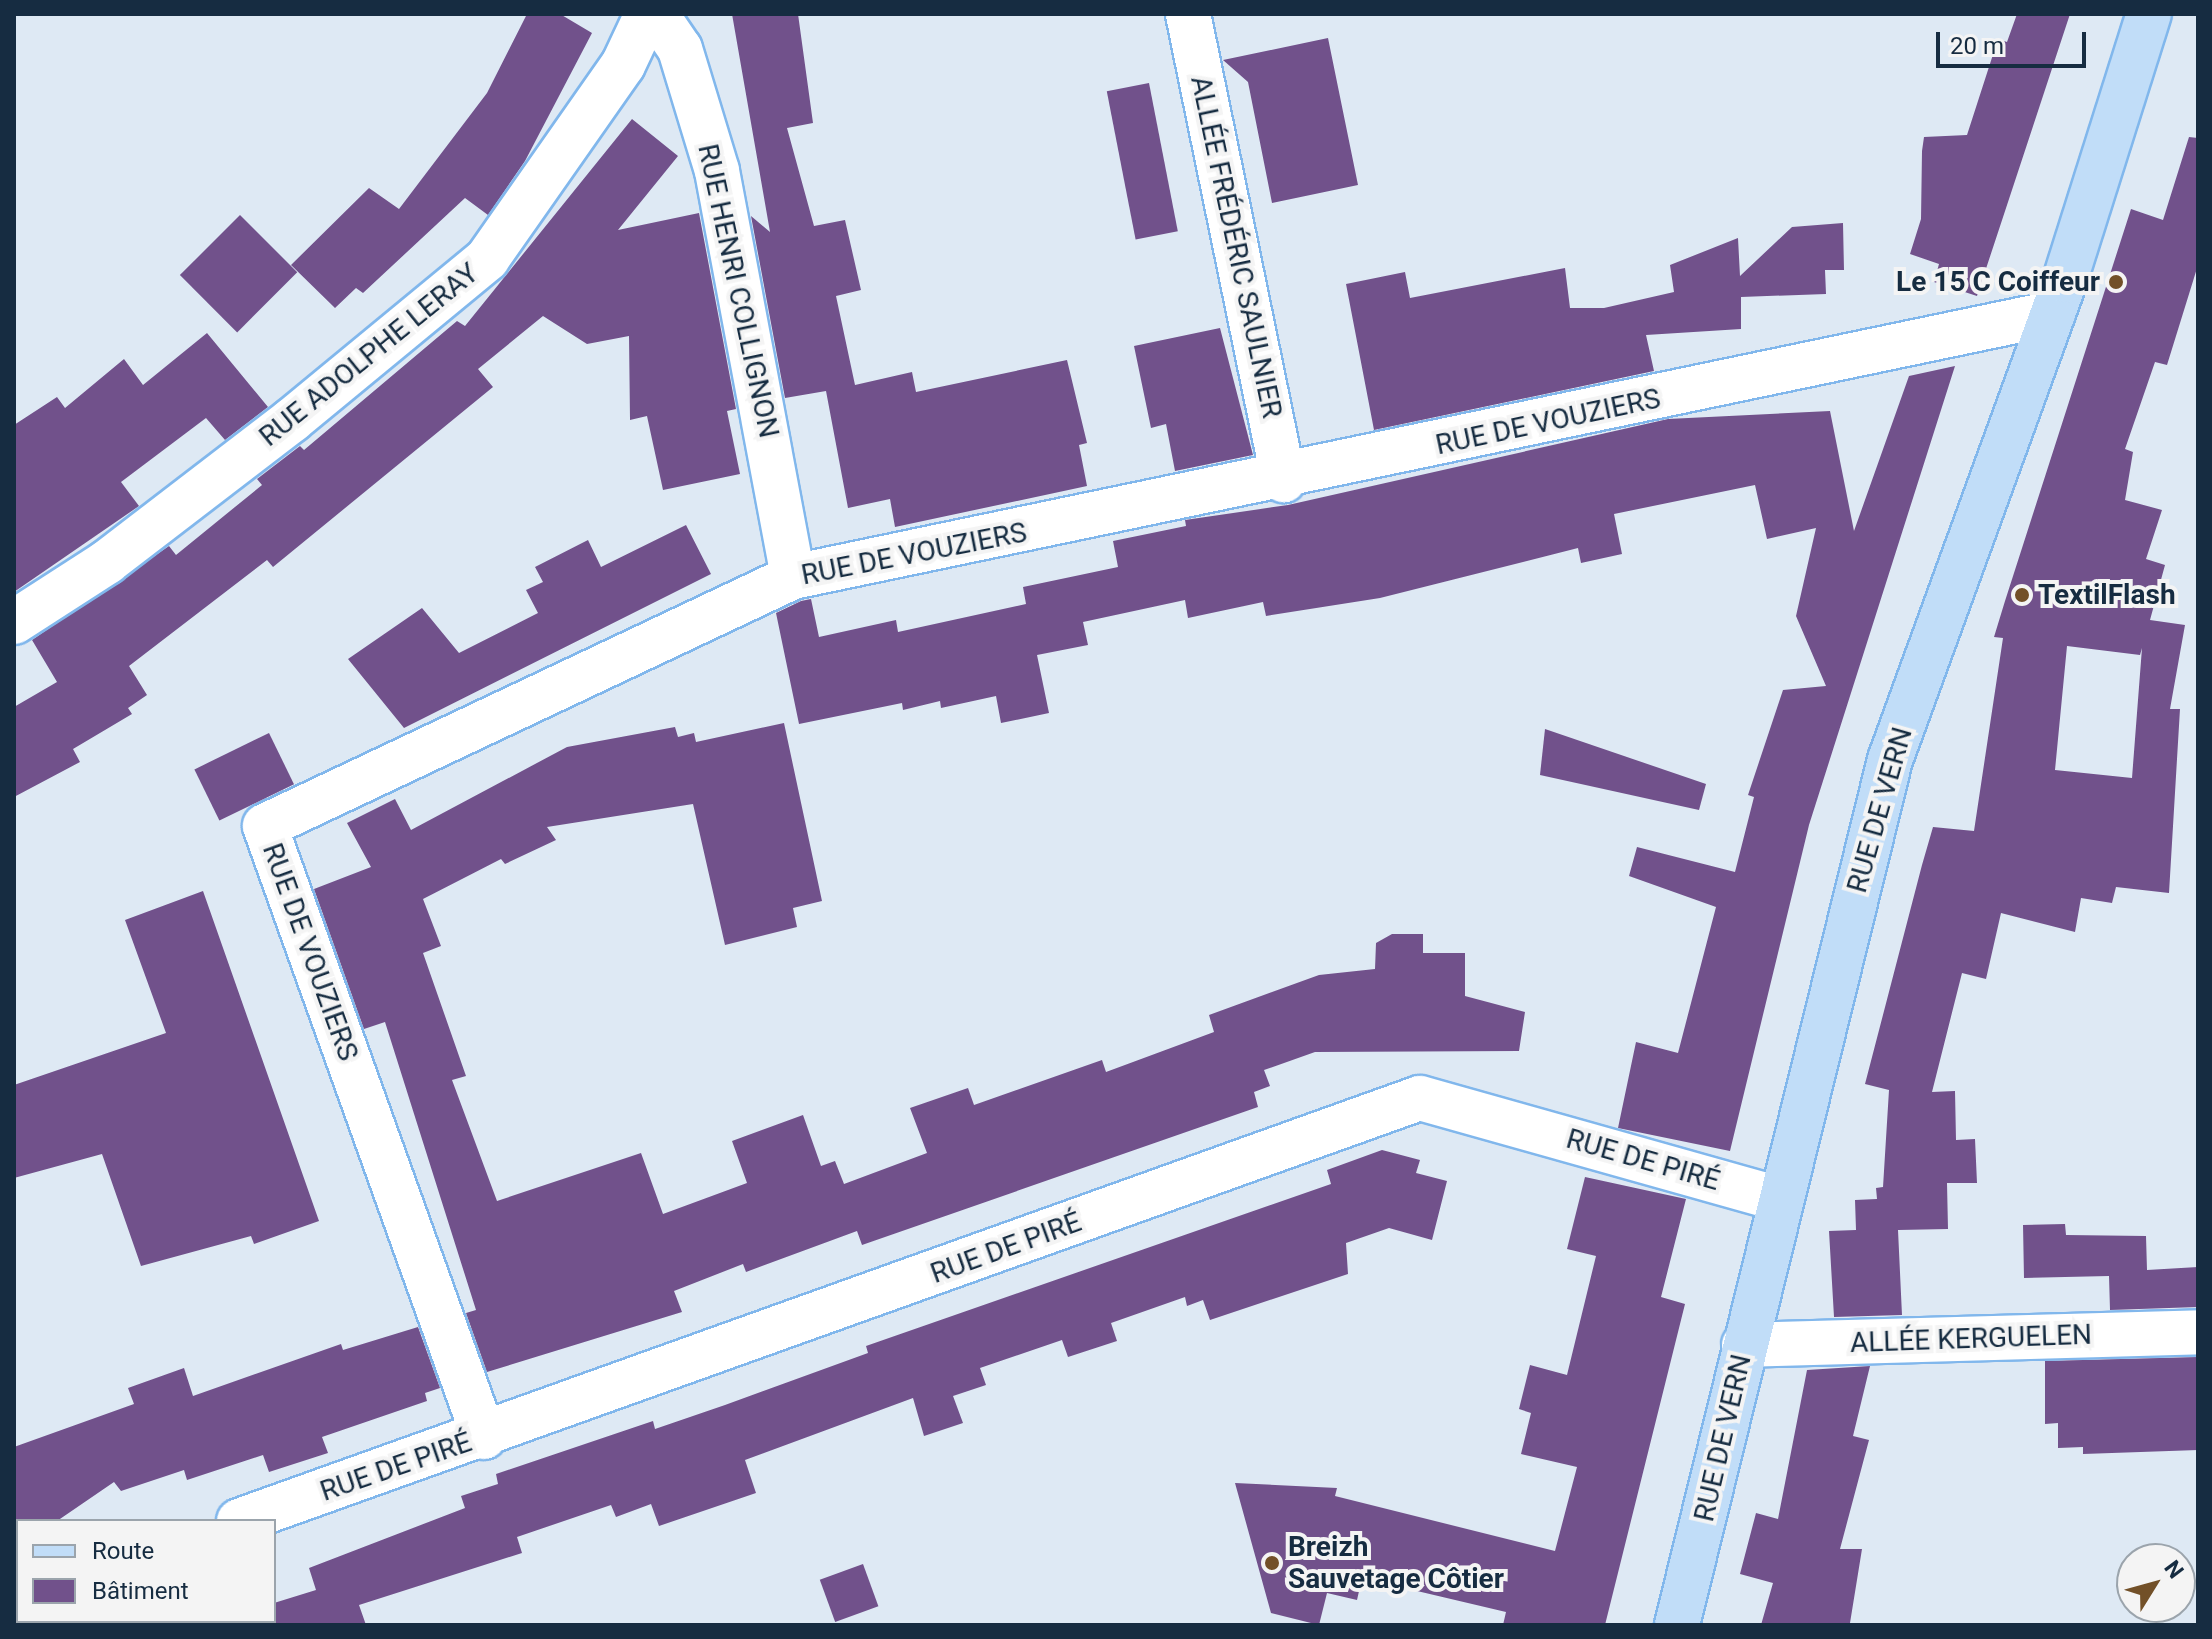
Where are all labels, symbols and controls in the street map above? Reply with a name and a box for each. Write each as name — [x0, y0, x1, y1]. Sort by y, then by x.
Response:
scale bar — [1940, 16, 2090, 66]
text: 20 m — [1950, 32, 2004, 60]
street label: ALLÉE FRÉDÉRIC SAULNIER — [1183, 73, 1289, 421]
street label: RUE HENRI COLLIGNON — [690, 141, 786, 441]
street label: RUE ADOLPHE LERAY — [253, 256, 485, 454]
place label: Le 15 C Coiffeur — [1896, 265, 2100, 299]
marker: Le 15 C Coiffeur — [2107, 273, 2125, 291]
street label: RUE DE VOUZIERS — [1433, 382, 1663, 462]
street label: RUE DE VOUZIERS — [799, 516, 1029, 592]
place label: TextilFlash — [2038, 578, 2176, 612]
marker: TextilFlash — [2013, 586, 2031, 604]
street label: RUE DE VERN — [1840, 723, 1920, 897]
street label: RUE DE VOUZIERS — [255, 839, 365, 1065]
street label: RUE DE PIRÉ — [1562, 1122, 1724, 1198]
street label: RUE DE PIRÉ — [926, 1205, 1086, 1291]
street label: ALLÉE KERGUELEN — [1849, 1318, 2093, 1360]
street label: RUE DE VERN — [1687, 1351, 1759, 1525]
street label: RUE DE PIRÉ — [316, 1425, 476, 1509]
legend — [16, 1519, 276, 1623]
place label: Breizh Sauvetage Côtier — [1288, 1530, 1504, 1596]
text: Route — [92, 1537, 154, 1565]
north arrow — [2116, 1543, 2196, 1623]
marker: Breizh Sauvetage Côtier — [1263, 1554, 1281, 1572]
text: N — [2159, 1556, 2189, 1583]
text: Bâtiment — [92, 1577, 189, 1605]

